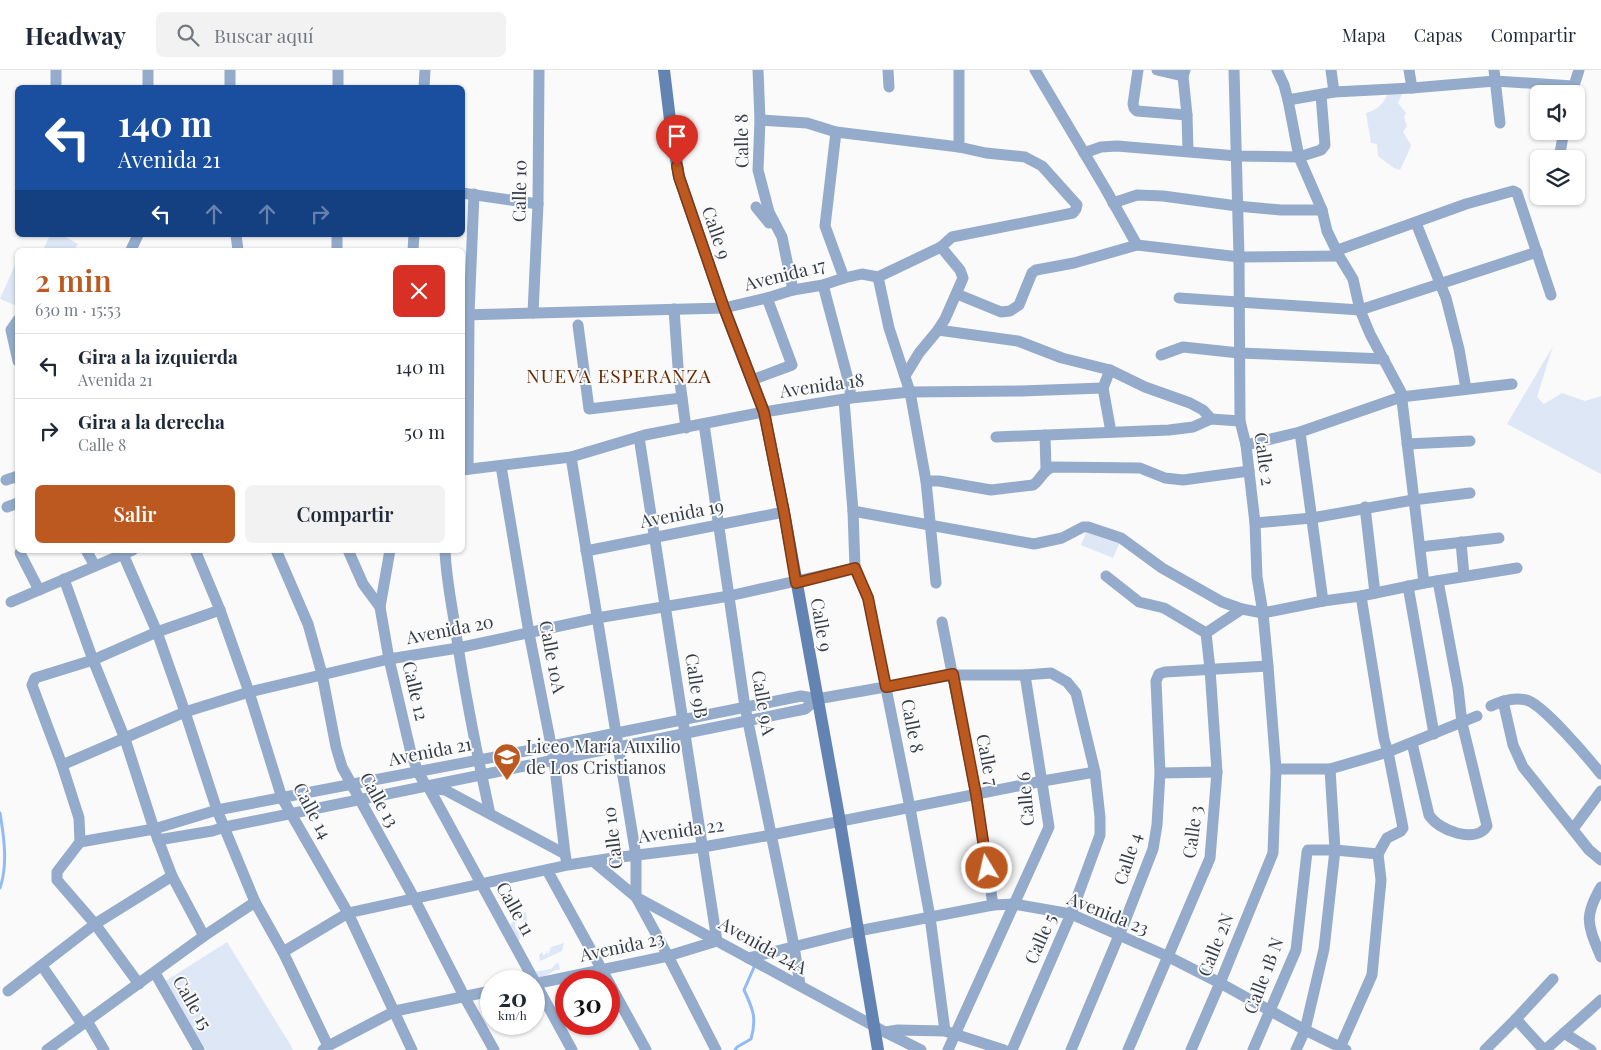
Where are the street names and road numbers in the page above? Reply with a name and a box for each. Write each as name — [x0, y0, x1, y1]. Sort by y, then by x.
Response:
street label: Calle 8 — [729, 114, 753, 168]
street label: Calle 10 — [506, 160, 532, 222]
street label: Calle 9 — [697, 203, 737, 262]
street label: Avenida 17 — [741, 252, 828, 296]
street label: Avenida 18 — [777, 367, 866, 403]
street label: Calle 2 — [1249, 431, 1281, 487]
street label: Avenida 19 — [637, 493, 726, 533]
street label: Calle 9 — [805, 596, 839, 654]
street label: Avenida 20 — [403, 609, 495, 649]
street label: Calle 10A — [534, 618, 572, 696]
street label: Calle 9B — [680, 652, 714, 720]
street label: Calle 12 — [397, 659, 434, 723]
street label: Calle 9A — [746, 668, 782, 738]
street label: Calle 8 — [896, 697, 930, 755]
street label: Avenida 21 — [385, 731, 474, 771]
street label: Calle 7 — [971, 732, 1005, 788]
street label: Calle 13 — [355, 768, 405, 831]
street label: Calle 6 — [1011, 771, 1039, 827]
street label: Calle 14 — [288, 778, 338, 843]
street label: Calle 3 — [1176, 804, 1208, 860]
street label: Calle 10 — [596, 806, 628, 871]
street label: Avenida 22 — [636, 812, 725, 848]
street label: Calle 4 — [1107, 829, 1147, 888]
street label: Calle 11 — [491, 877, 541, 940]
street label: Avenida 23 — [1063, 886, 1153, 940]
street label: Calle 2N — [1192, 909, 1239, 980]
street label: Avenida 24A — [714, 910, 813, 980]
street label: Calle 5 — [1018, 910, 1062, 967]
street label: Avenida 23 — [576, 925, 666, 967]
street label: Calle 1B N — [1238, 934, 1289, 1017]
street label: Calle 15 — [168, 971, 218, 1034]

